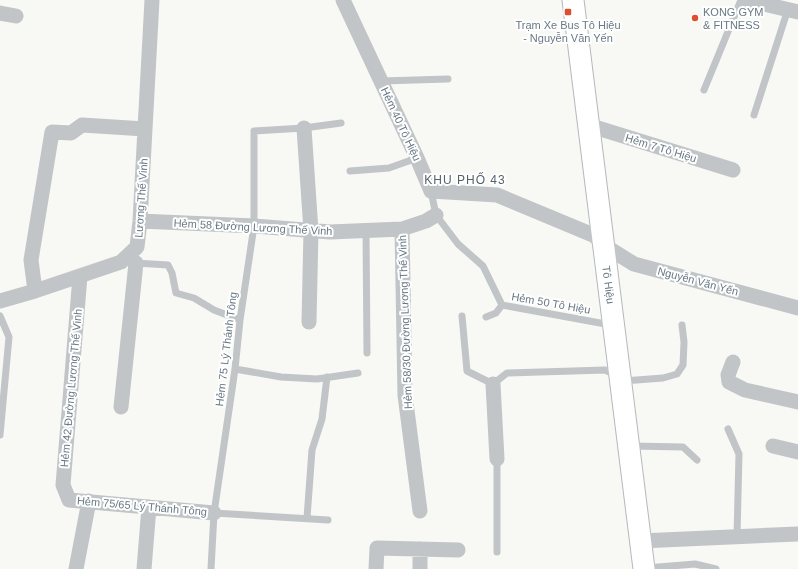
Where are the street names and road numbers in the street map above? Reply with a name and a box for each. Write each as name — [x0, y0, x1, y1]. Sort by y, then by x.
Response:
street label: Hẻm 40 Tô Hiệu — [379, 85, 423, 163]
street label: Hẻm 7 Tô Hiệu — [624, 131, 698, 165]
street label: Lương Thế Vinh — [132, 158, 150, 238]
street label: Hẻm 58 Đường Lương Thế Vinh — [173, 217, 333, 237]
street label: Hẻm 58/30 Đường Lương Thế Vinh — [396, 235, 414, 409]
street label: Nguyễn Văn Yến — [656, 264, 740, 298]
street label: Tô Hiệu — [600, 265, 617, 305]
street label: Hẻm 50 Tô Hiệu — [511, 290, 591, 316]
street label: Hẻm 75 Lý Thánh Tông — [213, 291, 239, 407]
street label: Hẻm 42 Đường Lương Thế Vinh — [58, 308, 84, 468]
street label: Hẻm 75/65 Lý Thánh Tông — [76, 494, 208, 518]

